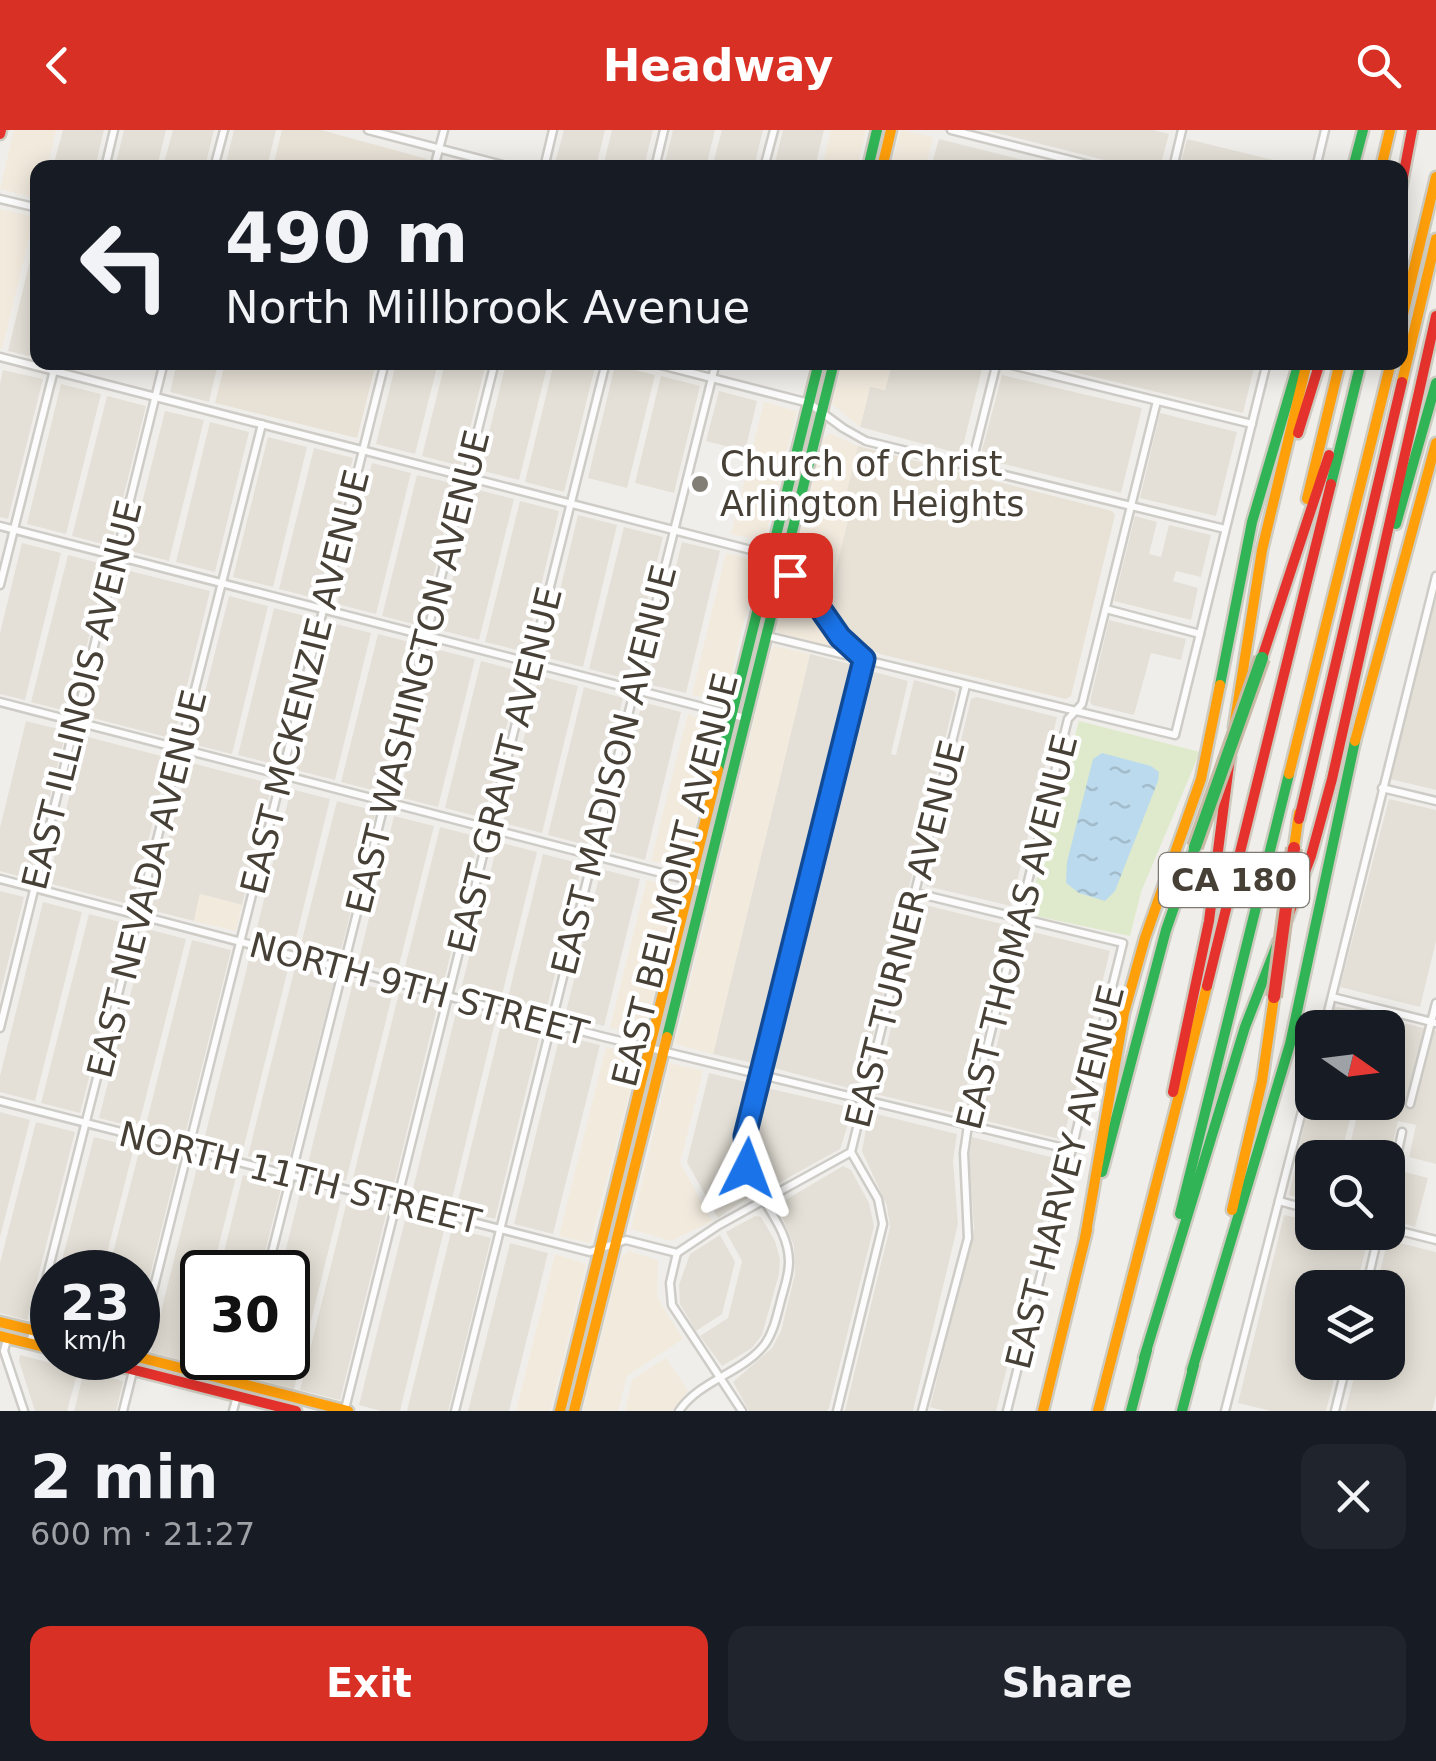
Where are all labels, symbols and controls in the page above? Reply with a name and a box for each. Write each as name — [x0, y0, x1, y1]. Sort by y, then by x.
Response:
icon: back — [30, 38, 85, 93]
icon: search — [1351, 38, 1406, 93]
text: Headway — [603, 39, 833, 92]
text: 490 m — [225, 197, 468, 279]
icon: left — [60, 200, 190, 330]
text: North Millbrook Avenue — [225, 281, 750, 334]
street label: EAST WASHINGTON AVENUE — [339, 426, 497, 918]
place label: Church of Christ Arlington Heights — [720, 444, 1025, 524]
street label: EAST MCKENZIE AVENUE — [233, 466, 377, 898]
marker: Church of Christ Arlington Heights — [689, 473, 711, 495]
street label: EAST ILLINOIS AVENUE — [14, 496, 150, 894]
pin — [748, 533, 833, 618]
icon: arrive — [763, 548, 818, 603]
street label: EAST MADISON AVENUE — [544, 561, 684, 979]
street label: EAST GRANT AVENUE — [440, 583, 570, 957]
street label: EAST BELMONT AVENUE — [604, 669, 746, 1091]
street label: EAST NEVADA AVENUE — [79, 686, 215, 1082]
street label: EAST THOMAS AVENUE — [949, 731, 1085, 1133]
street label: EAST TURNER AVENUE — [838, 736, 972, 1132]
road number: CA 180 — [1159, 853, 1309, 907]
street label: NORTH 9TH STREET — [245, 925, 593, 1054]
street label: EAST HARVEY AVENUE — [998, 981, 1132, 1373]
north arrow — [1295, 1010, 1405, 1120]
map controls — [1295, 1010, 1405, 1380]
street label: NORTH 11TH STREET — [115, 1114, 486, 1242]
position arrow — [695, 1116, 799, 1220]
button: search — [1295, 1140, 1405, 1250]
speed limit sign: 30 — [180, 1250, 310, 1380]
button: layers — [1295, 1270, 1405, 1380]
text: 23 — [60, 1274, 130, 1332]
text: km/h — [63, 1326, 127, 1355]
text: 2 min — [30, 1442, 218, 1512]
button: close — [1301, 1444, 1406, 1549]
text: 600 m · 21:27 — [30, 1515, 255, 1553]
button: Exit — [30, 1626, 708, 1741]
button: Share — [728, 1626, 1406, 1741]

